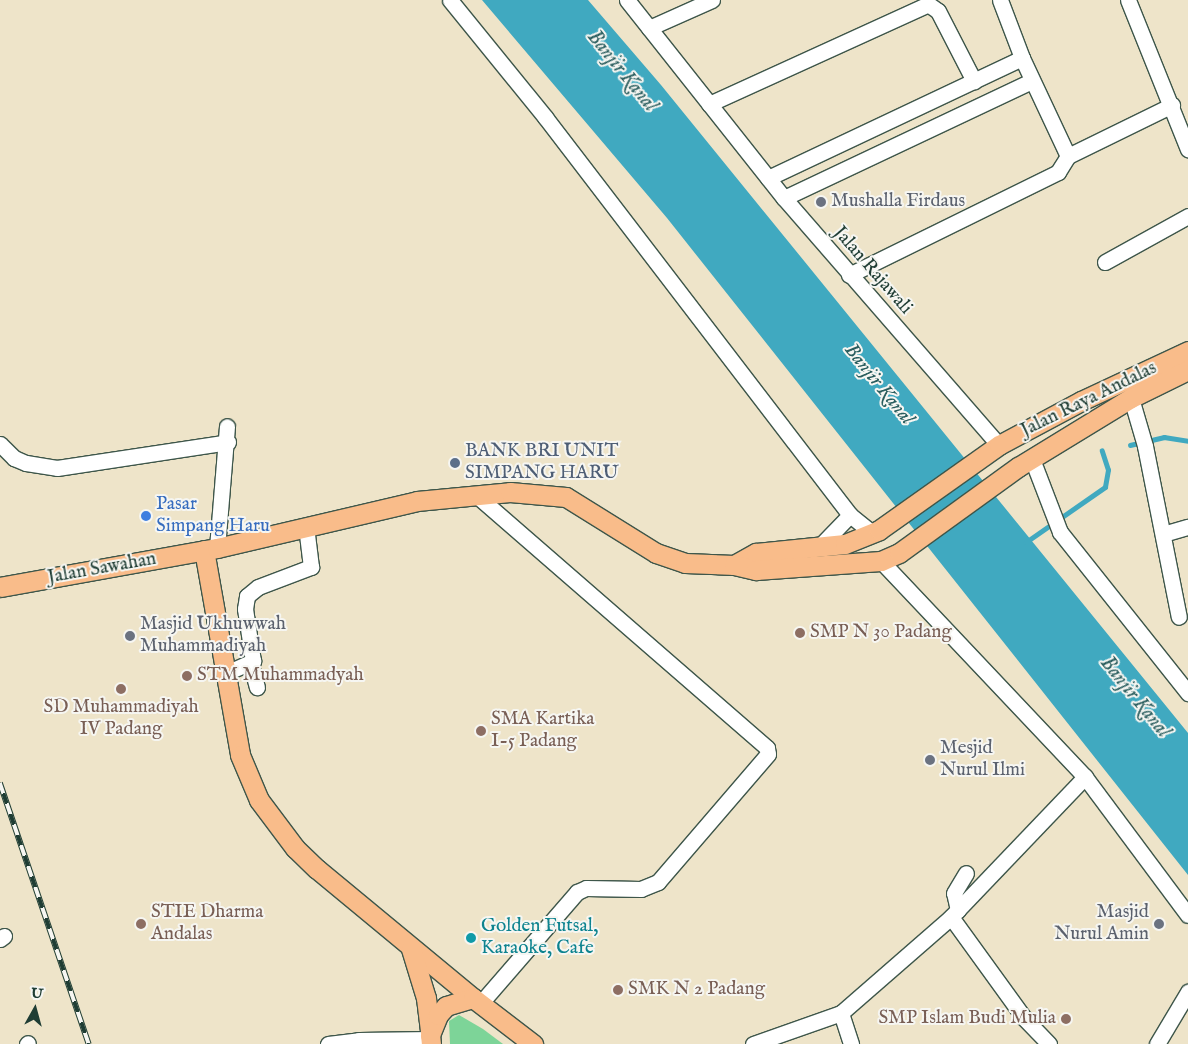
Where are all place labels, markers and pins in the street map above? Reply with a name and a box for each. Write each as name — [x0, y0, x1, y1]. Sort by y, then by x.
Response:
place label: Mushalla Firdaus — [831, 191, 965, 213]
marker: Mushalla Firdaus — [815, 196, 827, 208]
place label: BANK BRI UNIT SIMPANG HARU — [465, 441, 619, 485]
marker: BANK BRI UNIT SIMPANG HARU — [449, 457, 461, 469]
place label: Pasar Simpang Haru — [156, 494, 270, 538]
marker: Pasar Simpang Haru — [140, 510, 152, 522]
place label: Masjid Ukhuwwah Muhammadiyah — [140, 614, 286, 658]
place label: SMP N 30 Padang — [810, 622, 952, 644]
marker: SMP N 30 Padang — [794, 627, 806, 639]
marker: Masjid Ukhuwwah Muhammadiyah — [124, 630, 136, 642]
place label: STM Muhammadyah — [197, 665, 364, 687]
marker: STM Muhammadyah — [181, 670, 193, 682]
marker: SD Muhammadiyah IV Padang — [115, 683, 127, 695]
place label: SD Muhammadiyah IV Padang — [43, 697, 199, 741]
place label: SMA Kartika I-5 Padang — [491, 709, 595, 753]
marker: SMA Kartika I-5 Padang — [475, 725, 487, 737]
place label: Mesjid Nurul Ilmi — [940, 738, 1025, 782]
marker: Mesjid Nurul Ilmi — [924, 754, 936, 766]
place label: STIE Dharma Andalas — [151, 902, 263, 946]
place label: Masjid Nurul Amin — [1054, 902, 1149, 946]
place label: Golden Futsal, Karaoke, Cafe — [481, 916, 598, 960]
marker: STIE Dharma Andalas — [135, 918, 147, 930]
marker: Masjid Nurul Amin — [1153, 918, 1165, 930]
marker: Golden Futsal, Karaoke, Cafe — [465, 932, 477, 944]
place label: SMK N 2 Padang — [628, 979, 765, 1001]
marker: SMK N 2 Padang — [612, 984, 624, 996]
place label: SMP Islam Budi Mulia — [878, 1008, 1056, 1030]
marker: SMP Islam Budi Mulia — [1060, 1013, 1072, 1025]

